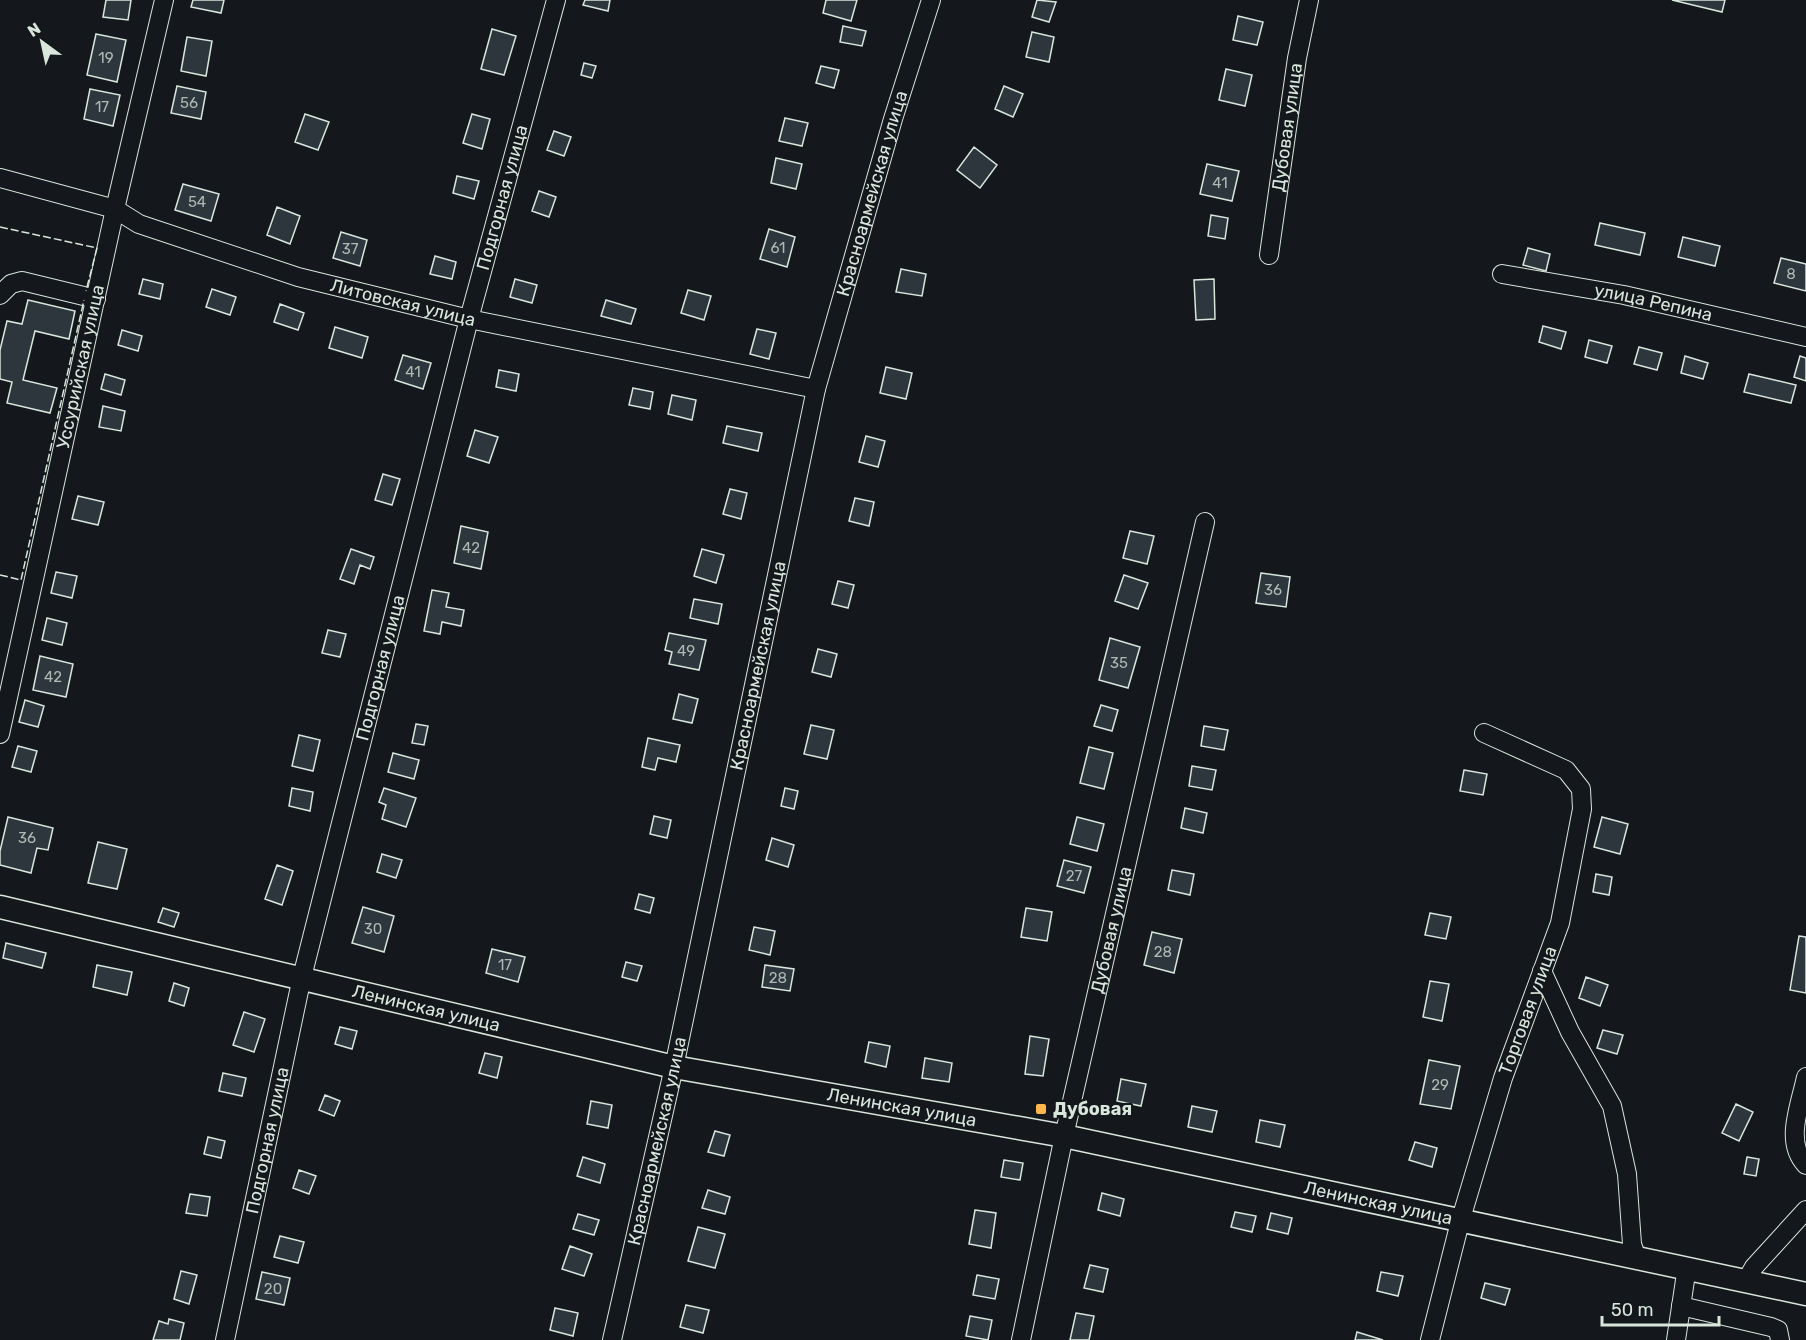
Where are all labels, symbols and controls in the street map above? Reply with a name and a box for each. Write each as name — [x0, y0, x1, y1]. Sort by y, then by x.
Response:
north arrow — [12, 12, 72, 72]
text: N — [24, 19, 44, 41]
house number: 19 — [98, 49, 114, 67]
street label: Дубовая улица — [1267, 62, 1307, 193]
street label: Красноармейская улица — [832, 88, 912, 299]
house number: 56 — [180, 94, 198, 112]
house number: 17 — [95, 98, 109, 116]
street label: Подгорная улица — [472, 122, 532, 272]
house number: 41 — [1212, 174, 1228, 192]
house number: 54 — [188, 193, 206, 211]
house number: 61 — [770, 239, 786, 257]
house number: 37 — [342, 240, 359, 258]
house number: 8 — [1786, 265, 1796, 283]
street label: Литовская улица — [328, 274, 477, 331]
street label: улица Репина — [1593, 279, 1715, 326]
street label: Уссурийская улица — [52, 283, 109, 451]
house number: 41 — [405, 363, 421, 381]
house number: 42 — [462, 539, 480, 557]
street label: Красноармейская улица — [725, 559, 791, 772]
house number: 36 — [1264, 581, 1282, 599]
street label: Подгорная улица — [351, 593, 410, 743]
house number: 49 — [677, 642, 695, 660]
house number: 35 — [1110, 654, 1128, 672]
house number: 42 — [44, 668, 62, 686]
house number: 36 — [18, 829, 36, 847]
street label: Дубовая улица — [1086, 864, 1137, 995]
house number: 27 — [1066, 867, 1083, 885]
house number: 30 — [364, 920, 382, 938]
house number: 28 — [1154, 943, 1172, 961]
street label: Торговая улица — [1494, 943, 1562, 1078]
house number: 17 — [498, 956, 512, 974]
house number: 28 — [769, 969, 787, 987]
street label: Ленинская улица — [350, 980, 502, 1036]
street label: Красноармейская улица — [623, 1035, 691, 1247]
street label: Подгорная улица — [241, 1065, 294, 1216]
house number: 29 — [1431, 1076, 1449, 1094]
street label: Ленинская улица — [825, 1083, 978, 1131]
place label: Дубовая — [1053, 1098, 1132, 1120]
marker: Дубовая — [1034, 1102, 1048, 1116]
street label: Ленинская улица — [1302, 1176, 1454, 1229]
house number: 20 — [264, 1280, 282, 1298]
scale bar — [1602, 1289, 1719, 1327]
text: 50 m — [1611, 1299, 1654, 1321]

